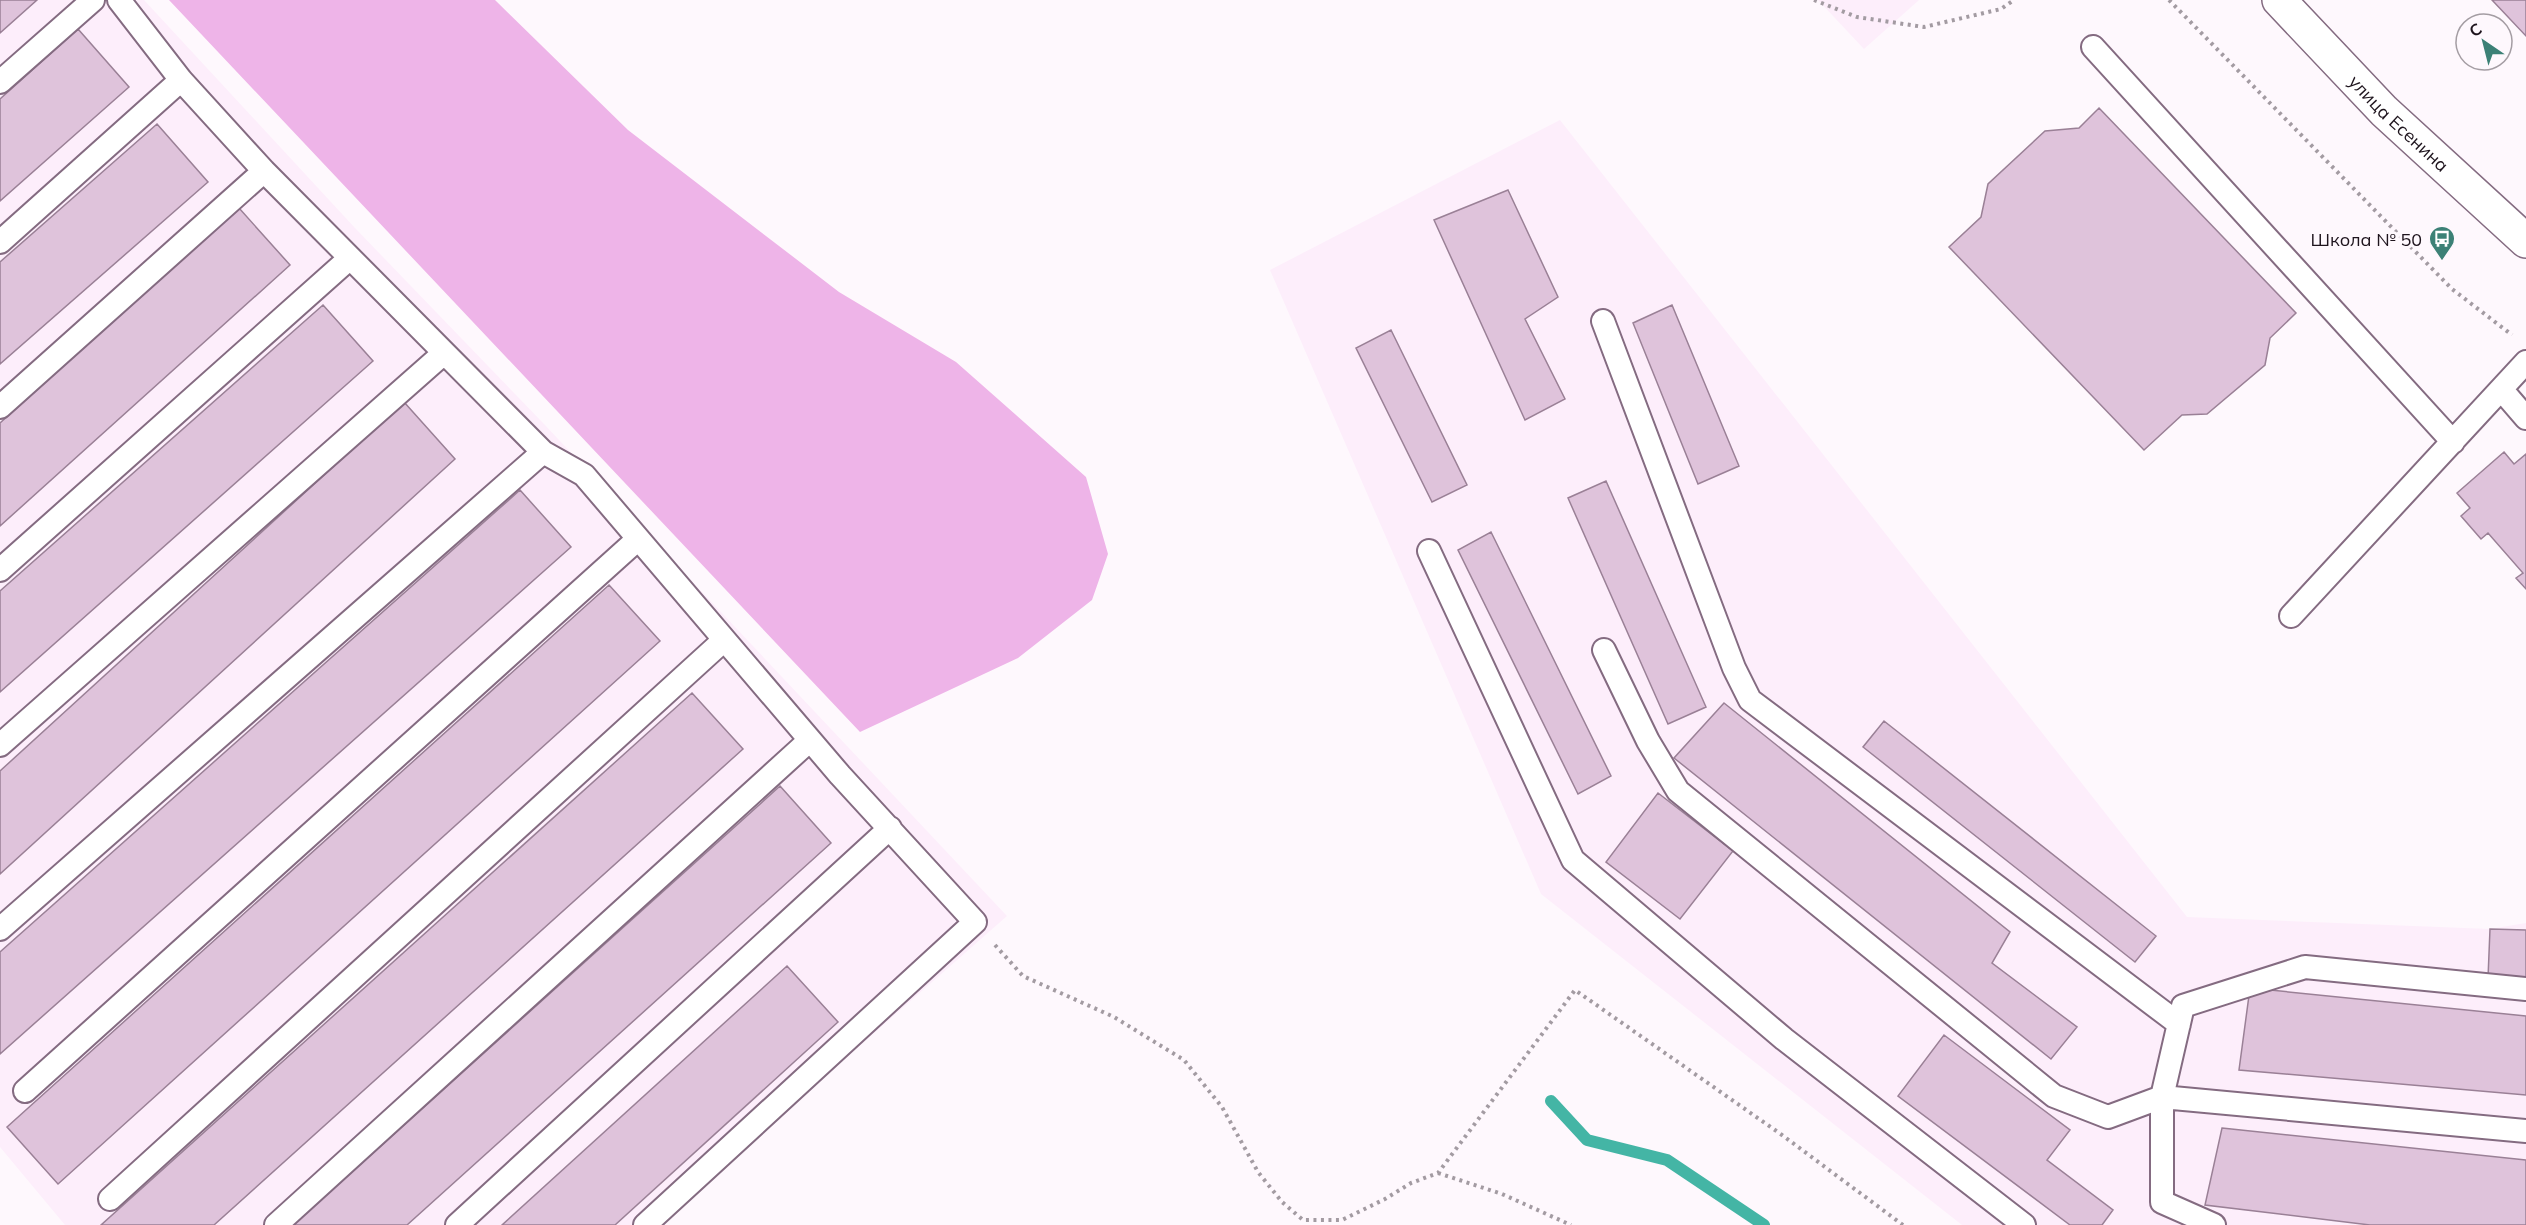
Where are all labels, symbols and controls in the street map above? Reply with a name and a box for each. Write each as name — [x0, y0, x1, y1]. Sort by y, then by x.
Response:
north arrow — [2454, 12, 2514, 72]
text: С — [2465, 18, 2486, 41]
street label: улица Есенина — [2344, 70, 2454, 176]
bus stop icon: Школа № 50 — [2427, 224, 2457, 262]
place label: Школа № 50 — [2310, 228, 2422, 251]

